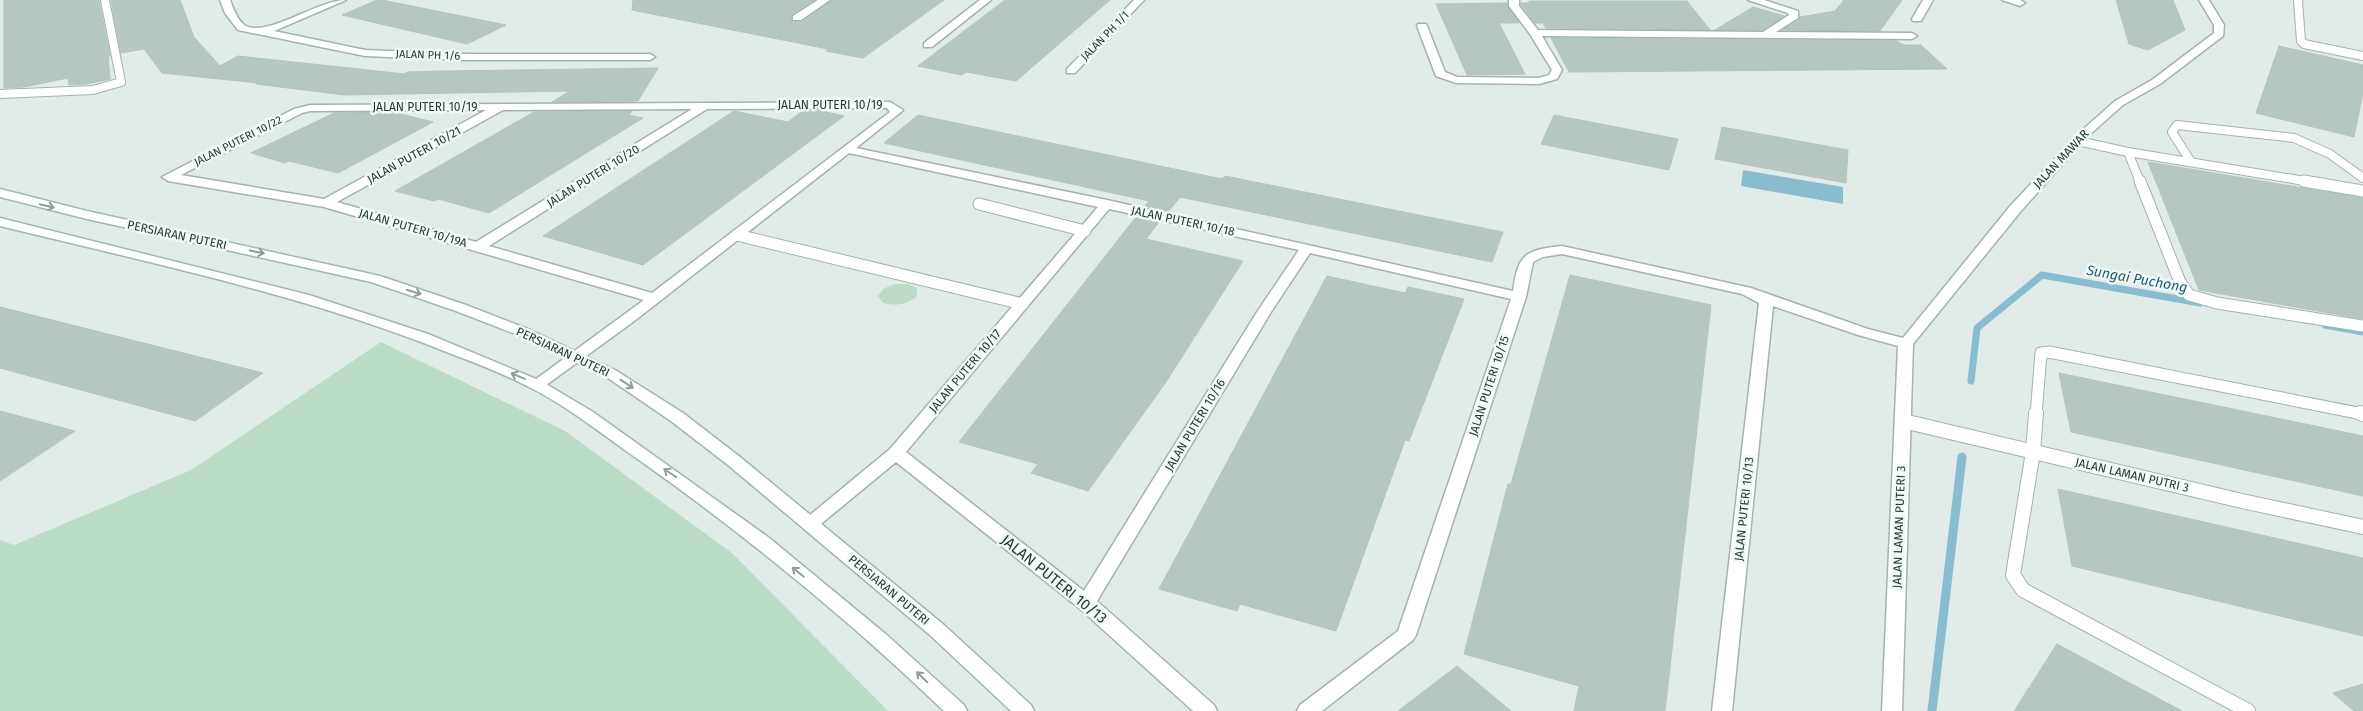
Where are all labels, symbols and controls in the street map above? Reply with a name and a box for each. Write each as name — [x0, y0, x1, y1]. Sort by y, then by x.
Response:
street label: JALAN PH 1/1 — [1078, 9, 1132, 63]
street label: JALAN PH 1/6 — [395, 47, 461, 63]
street label: JALAN PUTERI 10/19 — [777, 98, 883, 112]
street label: JALAN PUTERI 10/19 — [372, 100, 478, 114]
street label: JALAN PUTERI 10/22 — [192, 113, 284, 169]
street label: JALAN PUTERI 10/21 — [365, 123, 463, 187]
street label: JALAN MAWAR — [2030, 127, 2092, 191]
street label: JALAN PUTERI 10/20 — [544, 142, 642, 210]
one-way arrow — [39, 202, 55, 211]
street label: JALAN PUTERI 10/18 — [1130, 203, 1236, 239]
street label: JALAN PUTERI 10/19A — [357, 206, 469, 250]
street label: PERSIARAN PUTERI — [126, 218, 228, 252]
one-way arrow — [249, 248, 265, 257]
water label: Sungai Puchong — [2084, 262, 2189, 296]
one-way arrow — [406, 288, 422, 298]
street label: PERSIARAN PUTERI — [514, 324, 612, 380]
street label: JALAN PUTERI 10/17 — [926, 327, 1004, 415]
street label: JALAN PUTERI 10/15 — [1466, 334, 1512, 438]
one-way arrow — [511, 371, 526, 381]
street label: JALAN PUTERI 10/16 — [1162, 376, 1228, 474]
one-way arrow — [620, 379, 634, 389]
street label: JALAN LAMAN PUTRI 3 — [2074, 455, 2190, 495]
street label: JALAN PUTERI 10/13 — [1732, 456, 1756, 562]
street label: JALAN LAMAN PUTERI 3 — [1890, 465, 1908, 589]
one-way arrow — [663, 468, 677, 478]
street label: JALAN PUTERI 10/13 — [997, 531, 1111, 627]
street label: PERSIARAN PUTERI — [846, 552, 932, 628]
one-way arrow — [792, 567, 805, 578]
one-way arrow — [916, 671, 929, 683]

